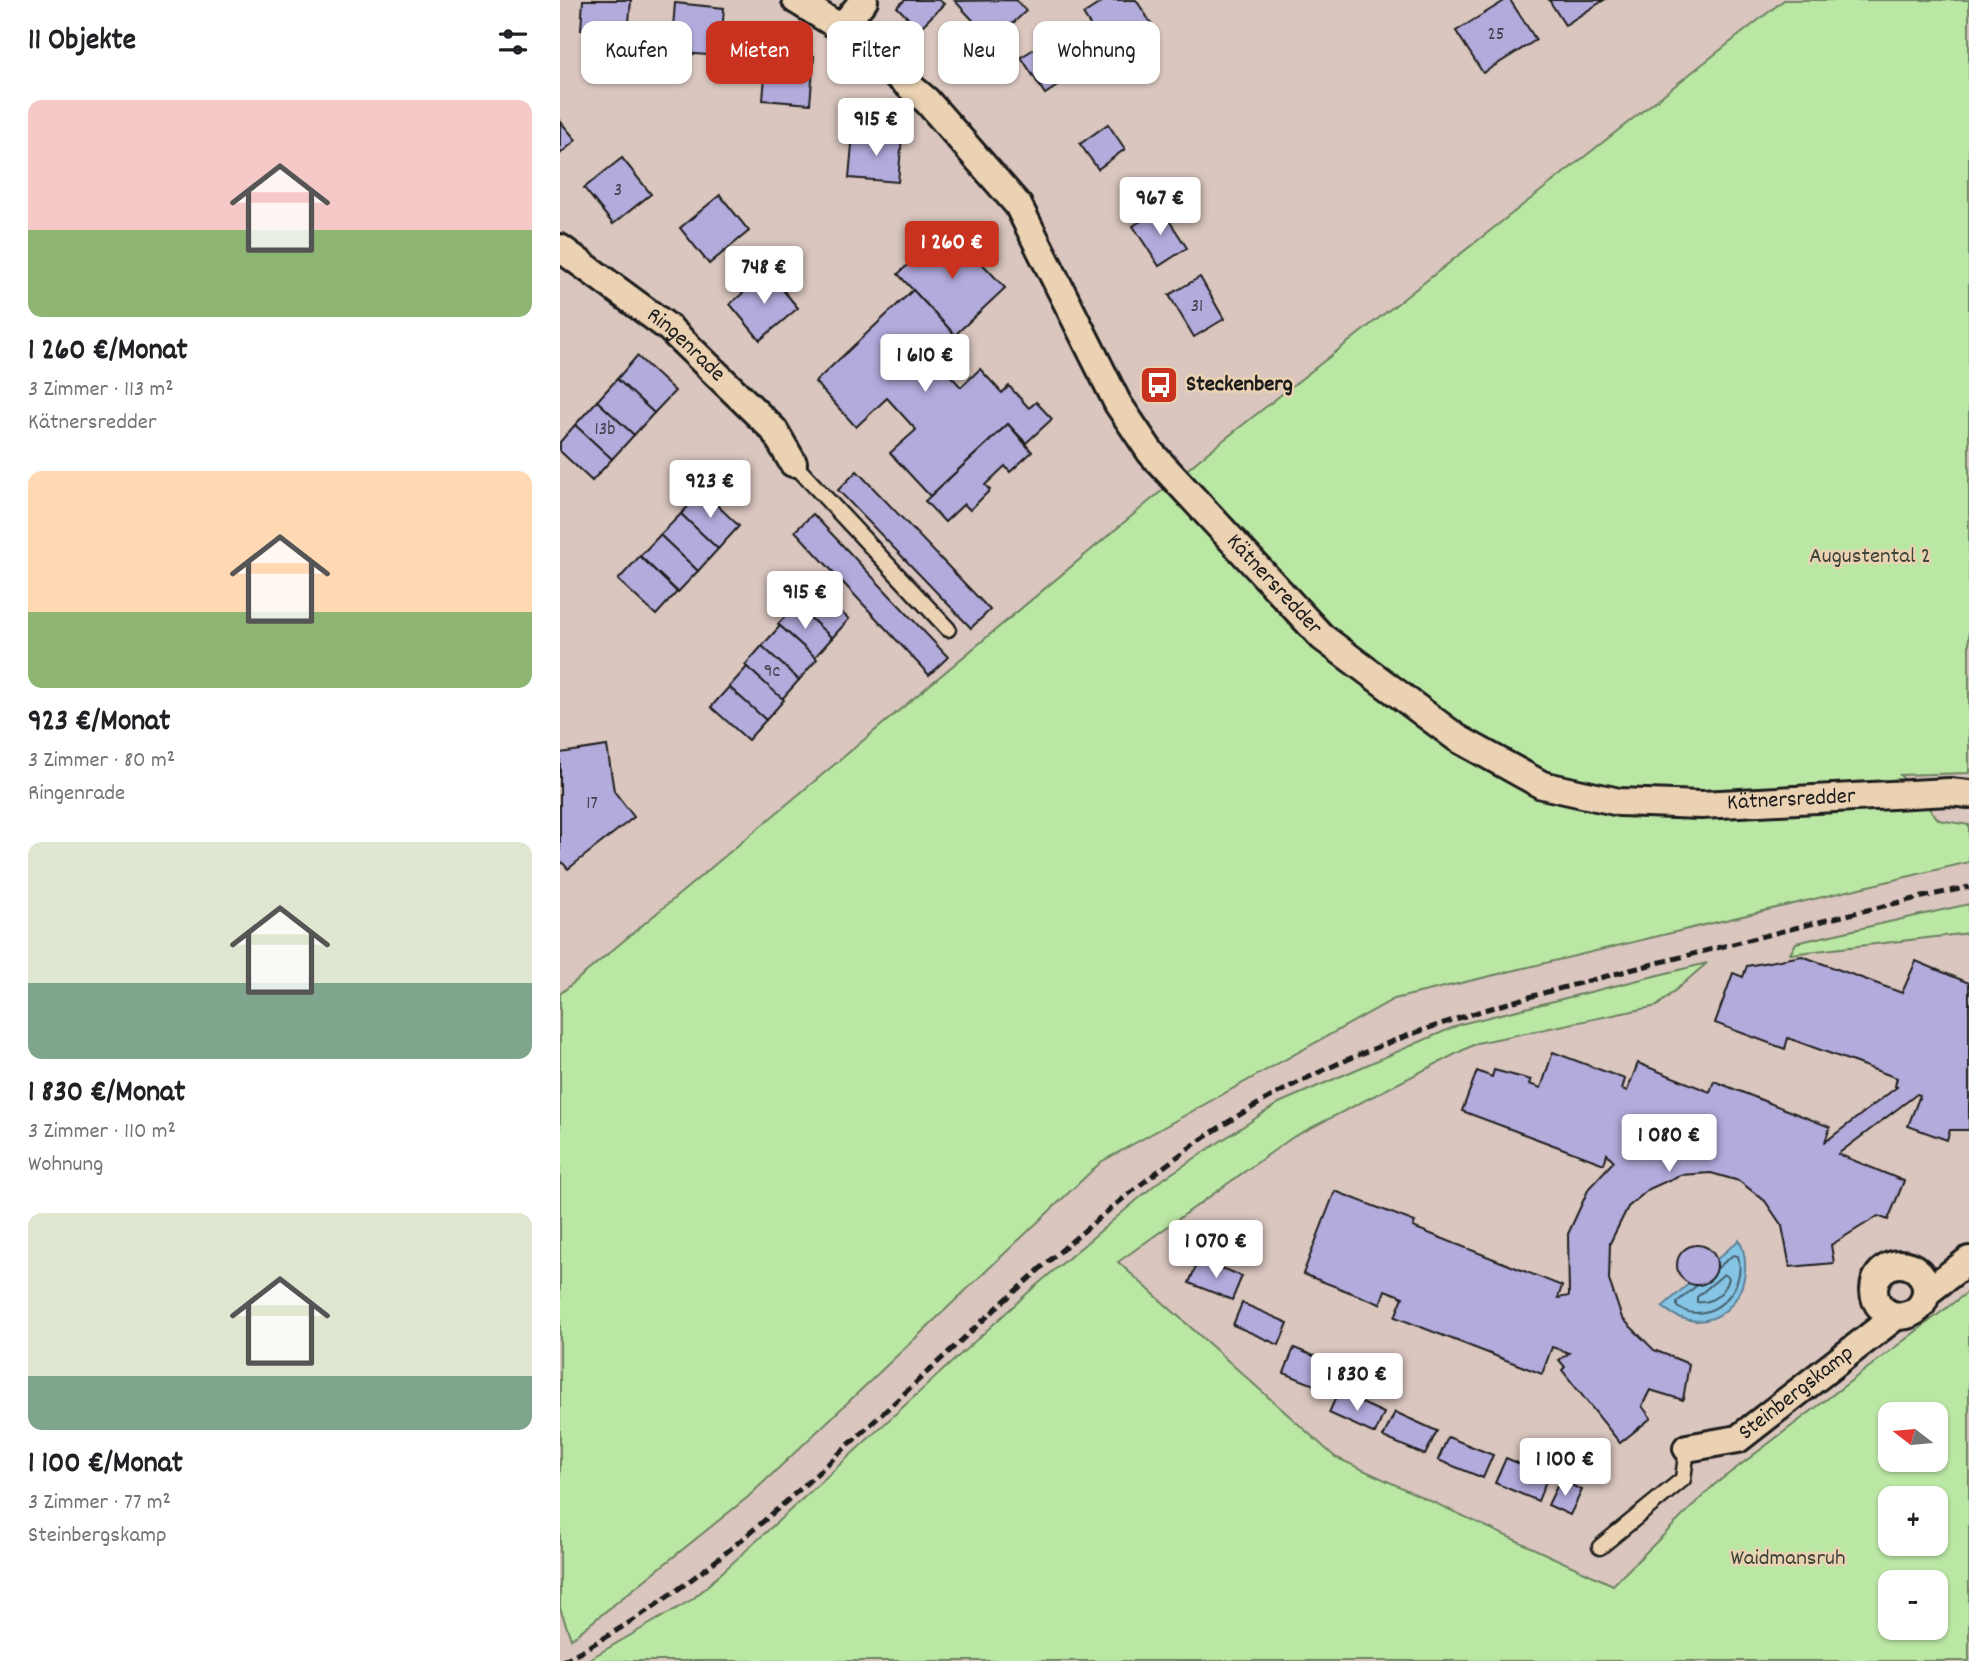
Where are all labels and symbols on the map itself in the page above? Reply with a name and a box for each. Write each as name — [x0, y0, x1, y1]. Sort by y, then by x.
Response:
house number: 25 — [1487, 22, 1505, 49]
pin: 915 € — [827, 99, 925, 158]
pin: 967 € — [1111, 177, 1209, 237]
house number: 3 — [614, 178, 622, 205]
pin: 1 260 € — [887, 222, 1017, 281]
pin: 748 € — [715, 246, 813, 306]
house number: 31 — [1191, 294, 1203, 321]
street label: Ringenrade — [639, 300, 732, 390]
pin: 1 610 € — [860, 334, 990, 394]
bus stop icon: Steckenberg — [1138, 364, 1180, 406]
place label: Steckenberg — [1186, 369, 1293, 402]
house number: 13b — [595, 417, 615, 444]
pin: 923 € — [661, 461, 759, 520]
street label: Kätnersredder — [1218, 527, 1330, 644]
park label: Augustental 2 — [1809, 541, 1931, 574]
pin: 915 € — [756, 572, 854, 631]
house number: 9c — [764, 659, 780, 686]
street label: Kätnersredder — [1726, 780, 1857, 820]
house number: 17 — [586, 791, 598, 818]
pin: 1 080 € — [1604, 1114, 1734, 1174]
pin: 1 070 € — [1151, 1220, 1281, 1280]
street label: Steinbergskamp — [1732, 1338, 1861, 1449]
pin: 1 830 € — [1292, 1354, 1422, 1413]
north arrow — [1878, 1402, 1948, 1472]
pin: 1 100 € — [1500, 1438, 1630, 1498]
park label: Waidmansruh — [1731, 1543, 1845, 1576]

